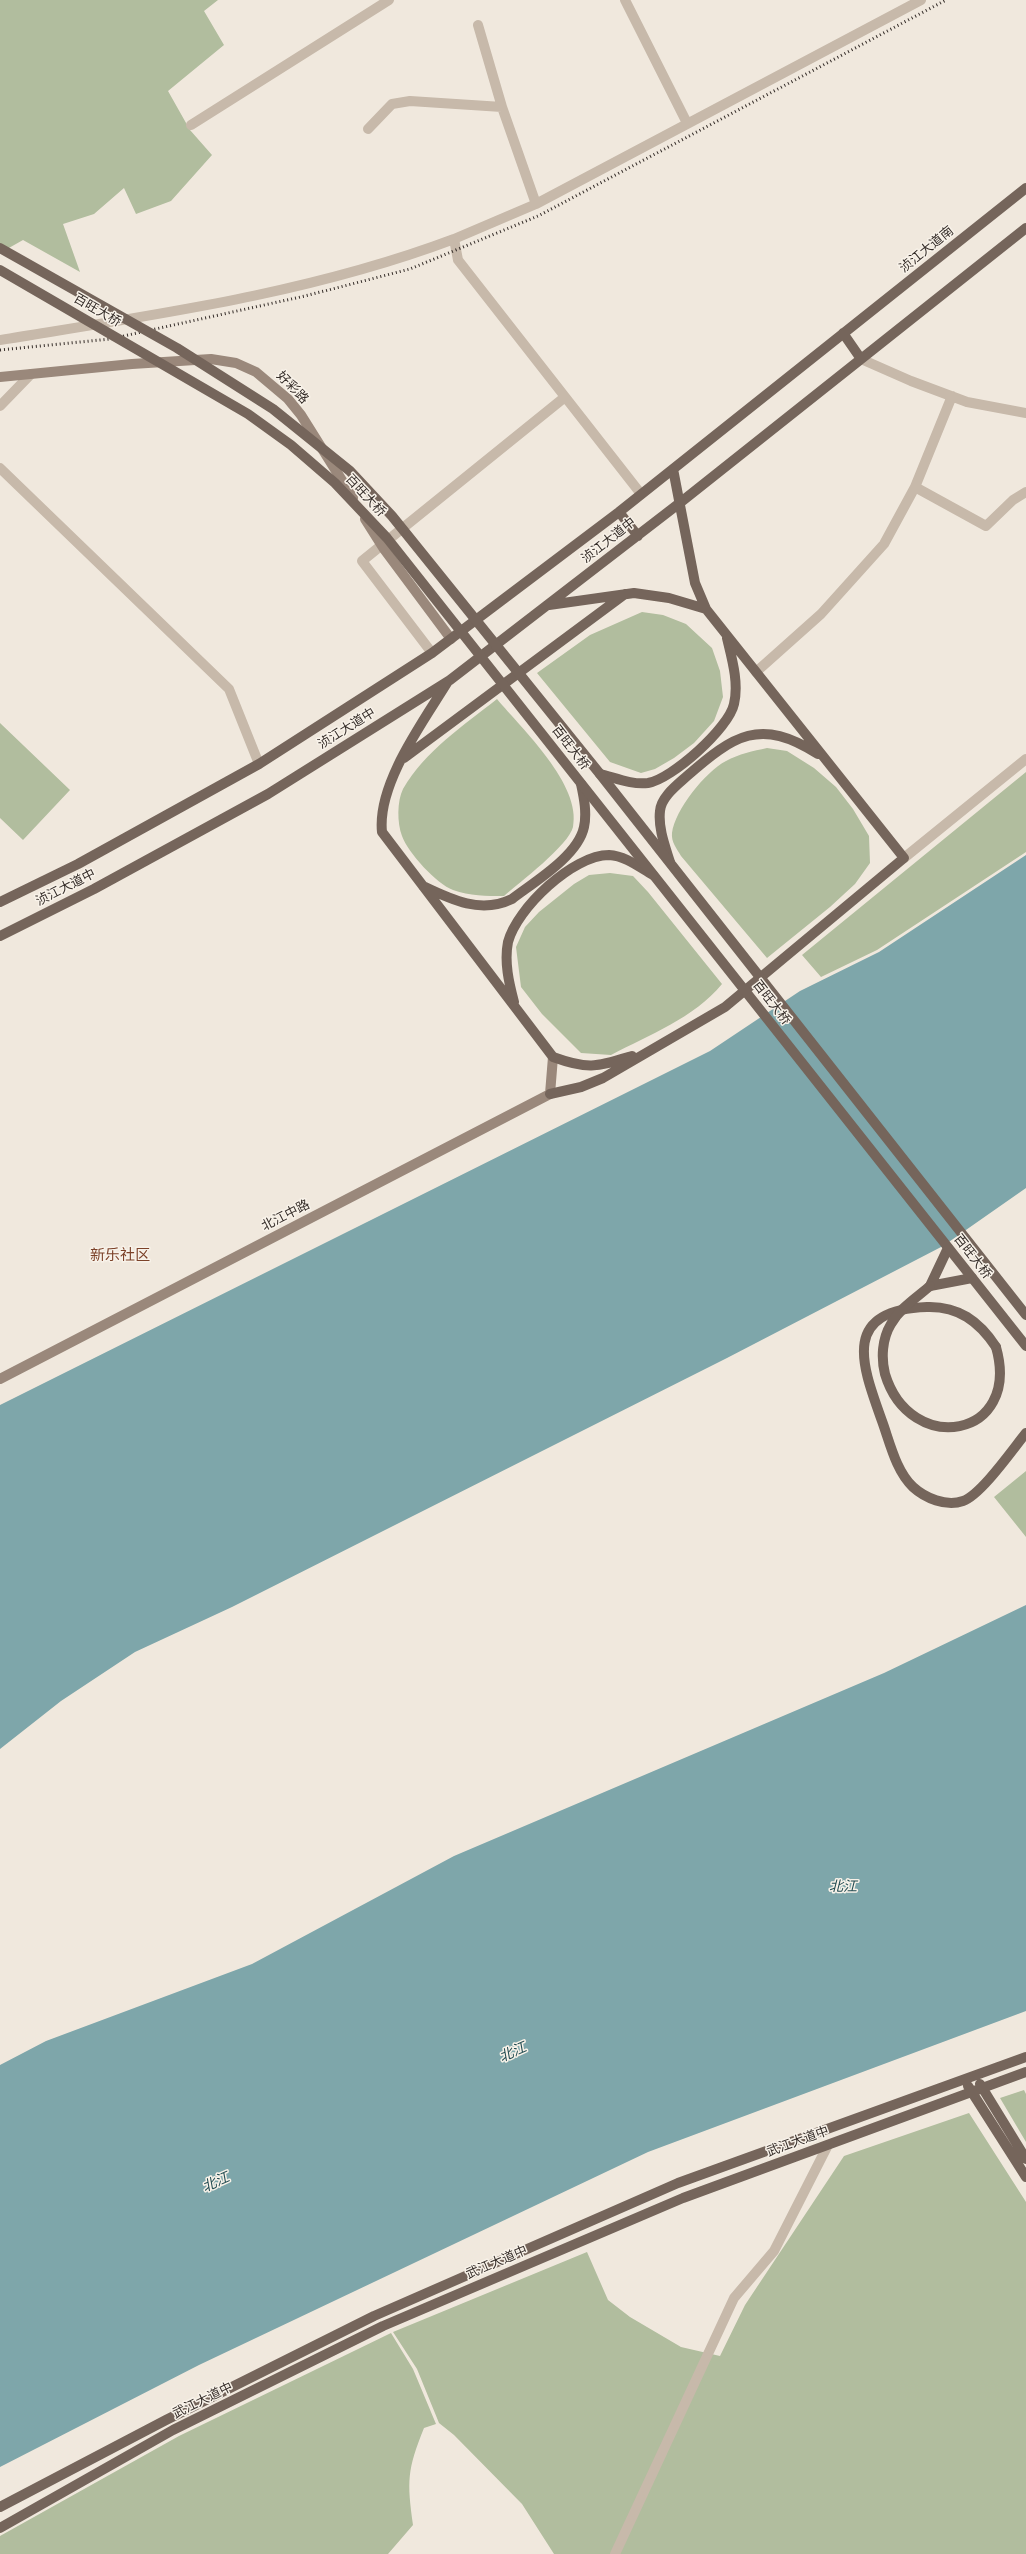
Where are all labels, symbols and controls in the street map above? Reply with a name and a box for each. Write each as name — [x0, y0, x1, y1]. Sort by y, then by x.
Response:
street label: 浈江大道南 — [897, 223, 957, 277]
street label: 百旺大桥 — [71, 291, 123, 331]
street label: 好彩路 — [273, 369, 311, 407]
street label: 百旺大桥 — [342, 472, 388, 520]
street label: 浈江大道中 — [579, 515, 639, 567]
street label: 浈江大道中 — [315, 705, 379, 753]
street label: 百旺大桥 — [548, 723, 592, 773]
street label: 浈江大道中 — [34, 866, 98, 910]
street label: 百旺大桥 — [749, 978, 793, 1028]
street label: 北江中路 — [259, 1197, 313, 1235]
street label: 百旺大桥 — [950, 1232, 994, 1282]
district label: 新乐社区 — [90, 1247, 150, 1265]
water label: 北江 — [829, 1879, 857, 1895]
water label: 北江 — [497, 2040, 529, 2066]
street label: 武江大道中 — [765, 2124, 831, 2160]
water label: 北江 — [200, 2170, 232, 2196]
street label: 武江大道中 — [464, 2243, 530, 2283]
street label: 武江大道中 — [170, 2380, 236, 2422]

